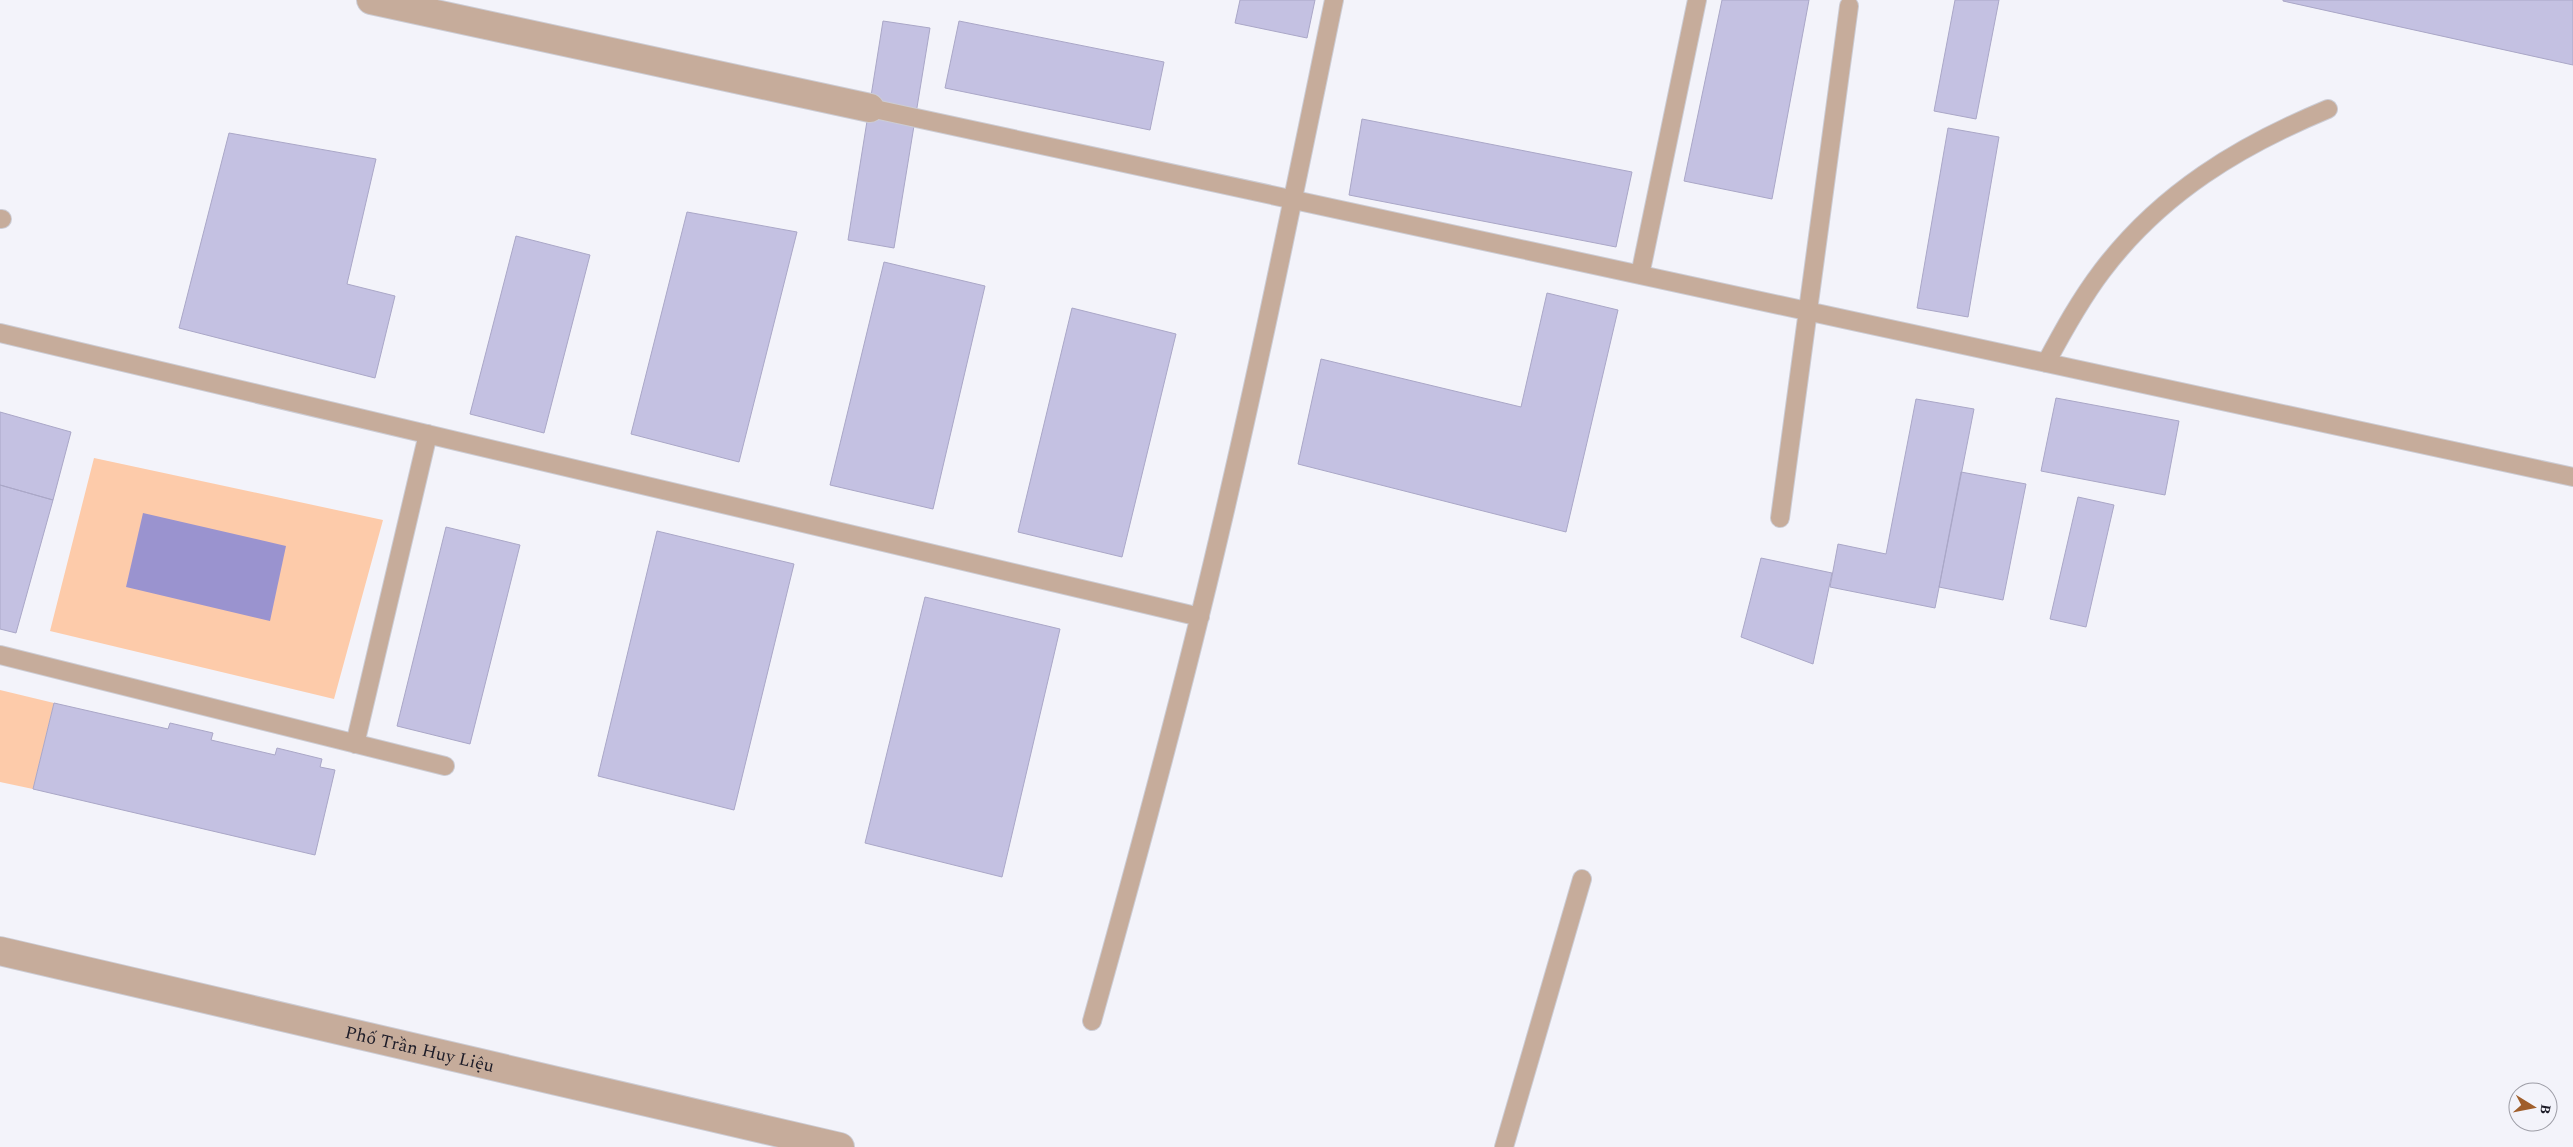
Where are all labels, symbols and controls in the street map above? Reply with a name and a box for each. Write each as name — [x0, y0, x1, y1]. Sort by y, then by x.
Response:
street label: Phố Trần Huy Liệu — [342, 1019, 497, 1080]
north arrow — [2508, 1082, 2558, 1132]
text: B — [2534, 1102, 2557, 1116]

